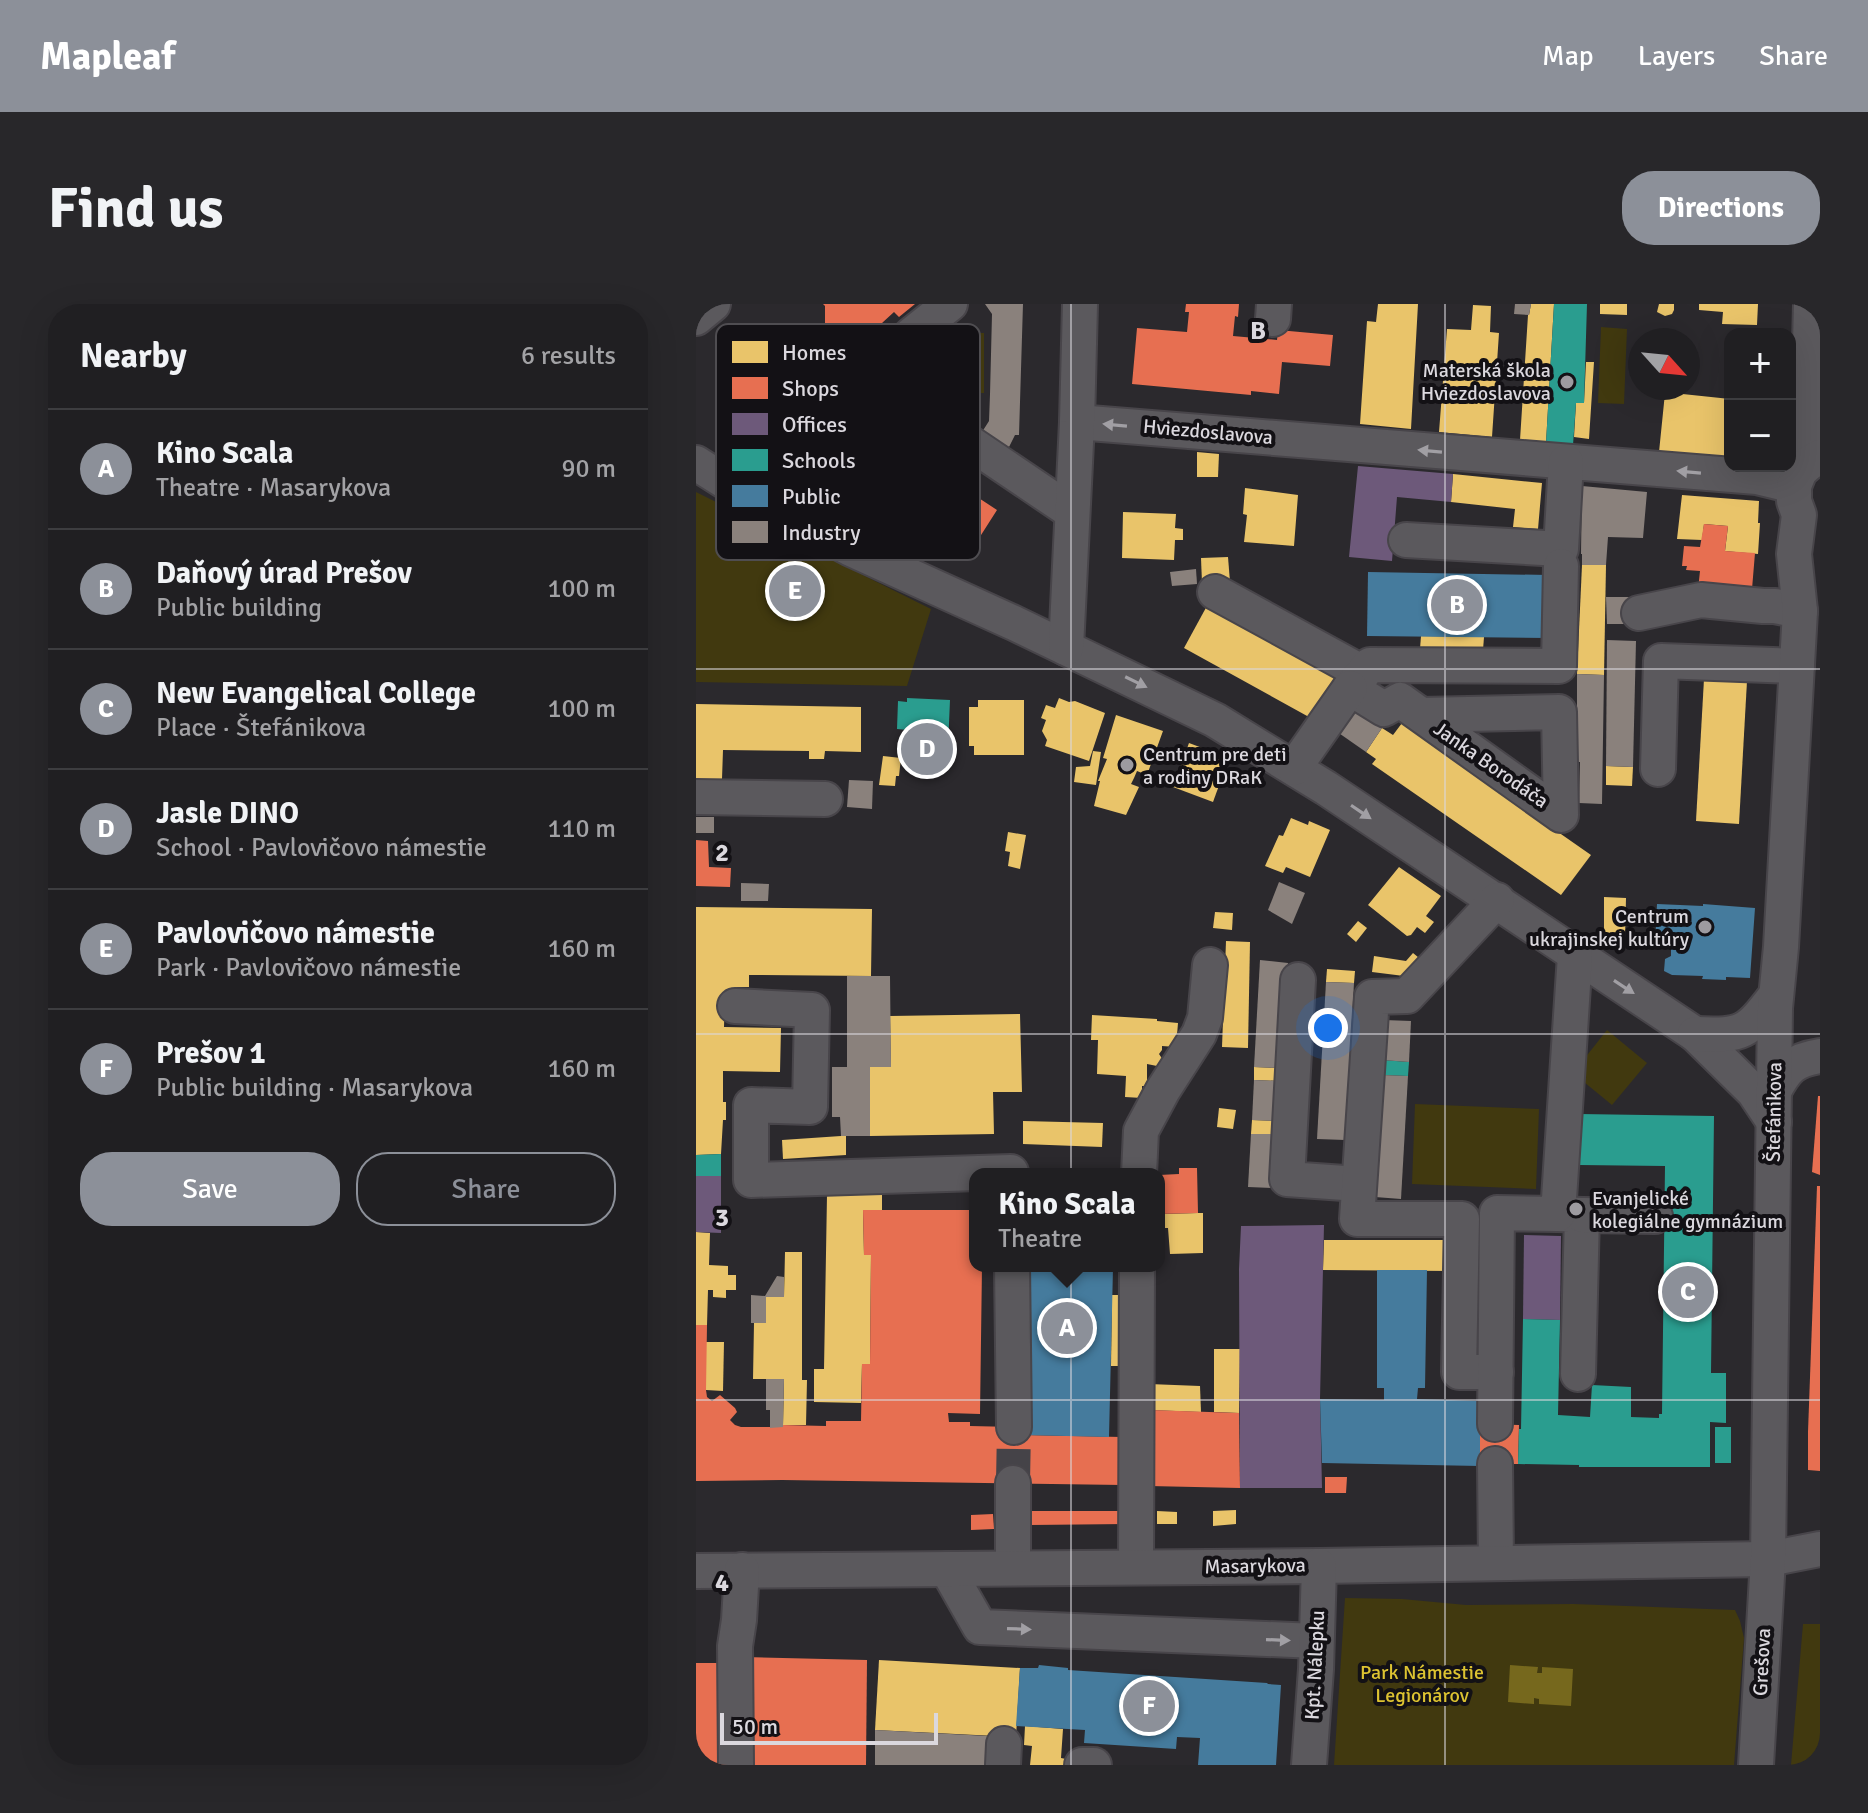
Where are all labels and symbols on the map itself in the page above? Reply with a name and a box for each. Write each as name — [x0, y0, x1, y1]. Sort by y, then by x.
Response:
text: B — [1250, 315, 1266, 347]
legend — [716, 324, 980, 560]
north arrow — [1628, 328, 1700, 400]
text: Homes — [782, 339, 846, 366]
place label: Materská škola Hviezdoslavova — [1421, 358, 1551, 406]
marker: Materská škola Hviezdoslavova — [1558, 373, 1576, 391]
text: Shops — [782, 375, 839, 402]
text: Offices — [782, 411, 847, 438]
street label: Hviezdoslavova — [1142, 414, 1274, 450]
one-way arrow — [1102, 418, 1127, 431]
one-way arrow — [1417, 444, 1442, 457]
text: Schools — [782, 447, 856, 474]
one-way arrow — [1676, 465, 1701, 478]
text: Public — [782, 483, 841, 510]
text: Industry — [782, 519, 861, 546]
pin: E — [769, 561, 821, 621]
pin: B — [1431, 575, 1483, 635]
one-way arrow — [1124, 675, 1148, 689]
street label: Janka Borodáča — [1429, 716, 1553, 814]
pin: D — [901, 719, 953, 779]
place label: Centrum pre deti a rodiny DRaK — [1143, 742, 1287, 790]
marker: Centrum pre deti a rodiny DRaK — [1118, 756, 1136, 774]
one-way arrow — [1350, 804, 1372, 818]
text: 2 — [715, 837, 729, 869]
place label: Centrum ukrajinskej kultúry — [1529, 904, 1690, 952]
marker: Centrum ukrajinskej kultúry — [1696, 918, 1714, 936]
one-way arrow — [1613, 980, 1634, 995]
your location — [1308, 1008, 1348, 1048]
street label: Štefánikova — [1761, 1062, 1787, 1162]
place label: Evanjelické kolegiálne gymnázium — [1592, 1186, 1783, 1234]
marker: Evanjelické kolegiálne gymnázium — [1567, 1200, 1585, 1218]
text: 3 — [715, 1202, 729, 1234]
pin: C — [1662, 1262, 1714, 1322]
pin: A — [1041, 1298, 1093, 1358]
street label: Masarykova — [1204, 1553, 1306, 1579]
text: 4 — [715, 1567, 729, 1599]
street label: Kpt. Nálepku — [1300, 1610, 1330, 1720]
one-way arrow — [1007, 1622, 1032, 1635]
street label: Grešova — [1748, 1627, 1776, 1697]
one-way arrow — [1266, 1633, 1291, 1646]
park label: Park Námestie Legionárov — [1360, 1660, 1484, 1708]
pin: F — [1123, 1676, 1175, 1736]
scale bar — [720, 1709, 938, 1745]

